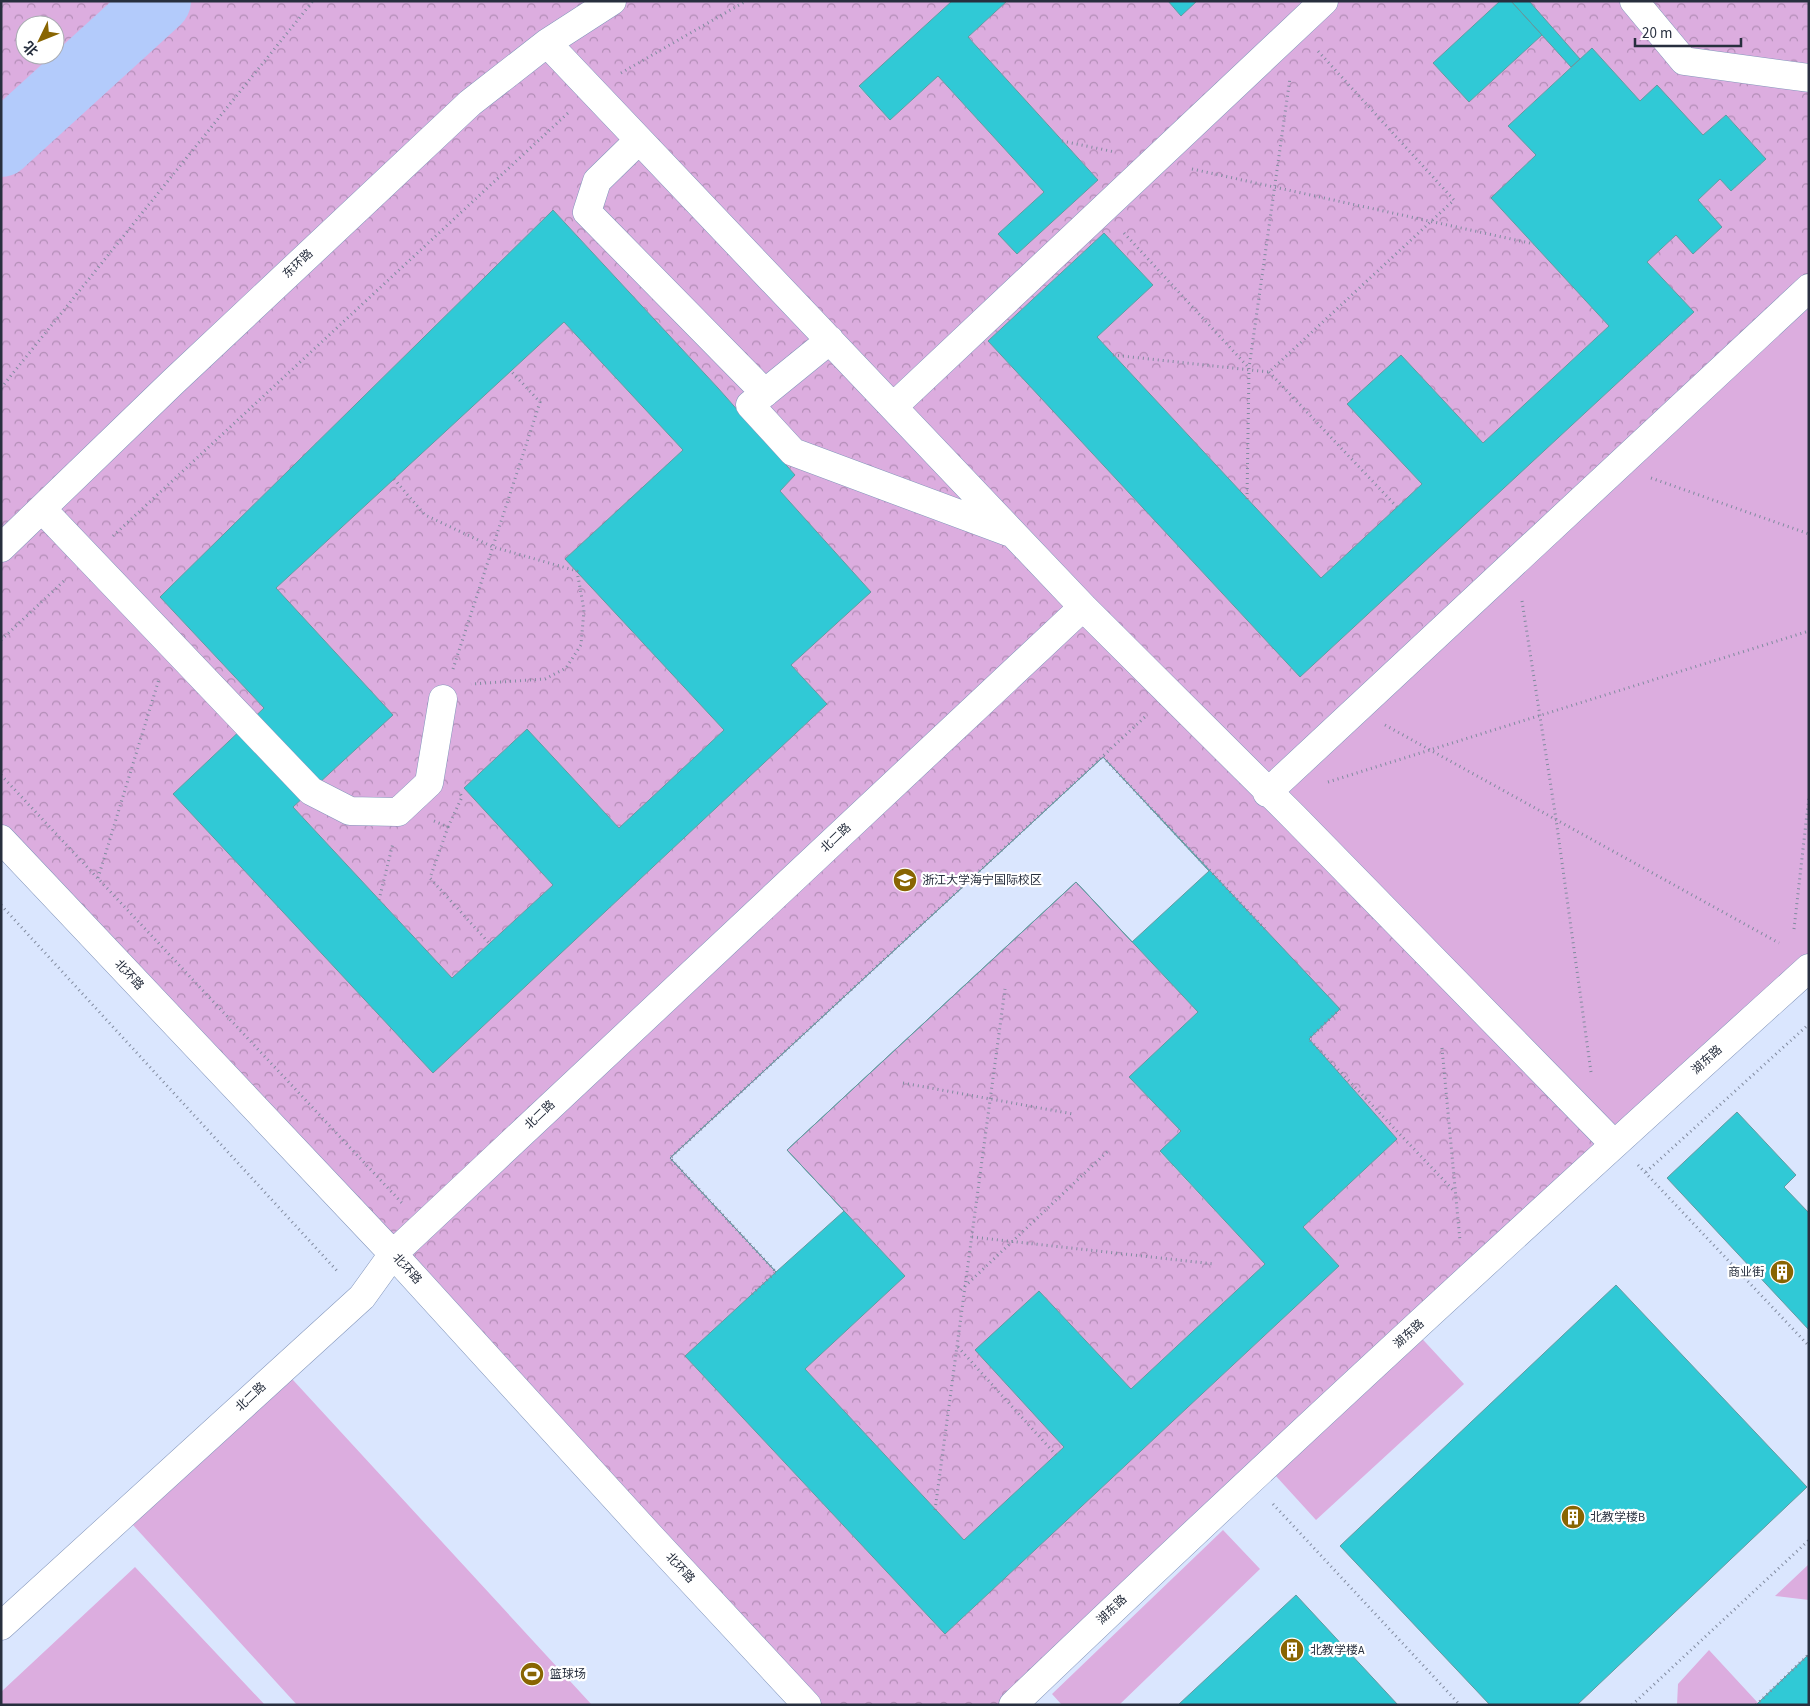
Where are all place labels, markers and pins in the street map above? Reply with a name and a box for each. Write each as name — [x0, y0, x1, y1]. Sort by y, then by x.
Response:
school or university icon: 浙江大学海宁国际校区 — [892, 867, 918, 893]
place label: 浙江大学海宁国际校区 — [922, 872, 1042, 889]
building icon: 商业街 — [1769, 1259, 1795, 1285]
place label: 商业街 — [1728, 1264, 1764, 1281]
building icon: 北教学楼B — [1560, 1504, 1586, 1530]
place label: 北教学楼B — [1590, 1509, 1645, 1526]
building icon: 北教学楼A — [1279, 1637, 1305, 1663]
place label: 北教学楼A — [1310, 1642, 1365, 1659]
sports icon: 篮球场 — [519, 1661, 545, 1687]
place label: 篮球场 — [550, 1666, 586, 1683]

